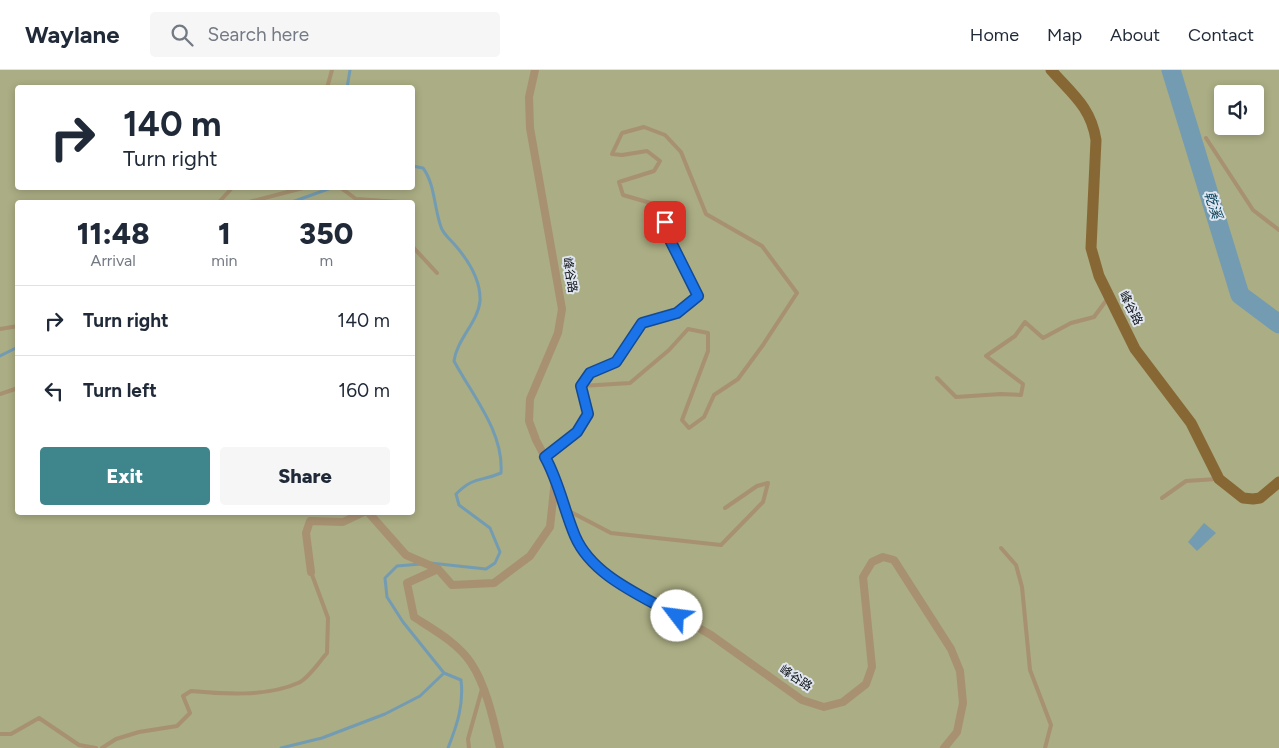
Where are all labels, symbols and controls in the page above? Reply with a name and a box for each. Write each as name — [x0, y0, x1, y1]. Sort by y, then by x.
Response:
search box — [150, 12, 500, 57]
text: Waylane — [25, 20, 120, 49]
icon: search — [168, 21, 196, 49]
text: Search here — [208, 23, 309, 46]
text: Home — [970, 24, 1019, 46]
text: Map — [1047, 24, 1082, 46]
text: About — [1110, 24, 1160, 46]
text: Contact — [1188, 24, 1254, 46]
map controls — [1214, 85, 1264, 135]
button: sound — [1214, 85, 1264, 135]
text: 140 m — [123, 103, 221, 145]
icon: right — [40, 105, 105, 170]
text: Turn right — [123, 145, 218, 172]
water label: 乾溪 — [1201, 189, 1226, 223]
pin — [644, 201, 686, 243]
icon: arrive — [651, 208, 679, 236]
text: 11:48 — [77, 215, 150, 252]
text: 1 — [218, 215, 231, 252]
text: 350 — [299, 215, 353, 252]
text: Arrival — [91, 251, 136, 270]
text: min — [211, 251, 238, 270]
text: m — [319, 251, 333, 270]
street label: 峰谷路 — [560, 256, 580, 294]
street label: 峰谷路 — [1117, 289, 1145, 327]
icon: right — [40, 307, 68, 335]
text: Turn right — [83, 309, 169, 332]
text: 140 m — [337, 309, 390, 332]
icon: left — [40, 377, 68, 405]
text: Turn left — [83, 379, 157, 402]
text: 160 m — [338, 379, 390, 402]
button: Exit — [40, 447, 210, 505]
button: Share — [220, 447, 390, 505]
position arrow — [650, 589, 702, 641]
street label: 峰谷路 — [777, 662, 815, 694]

